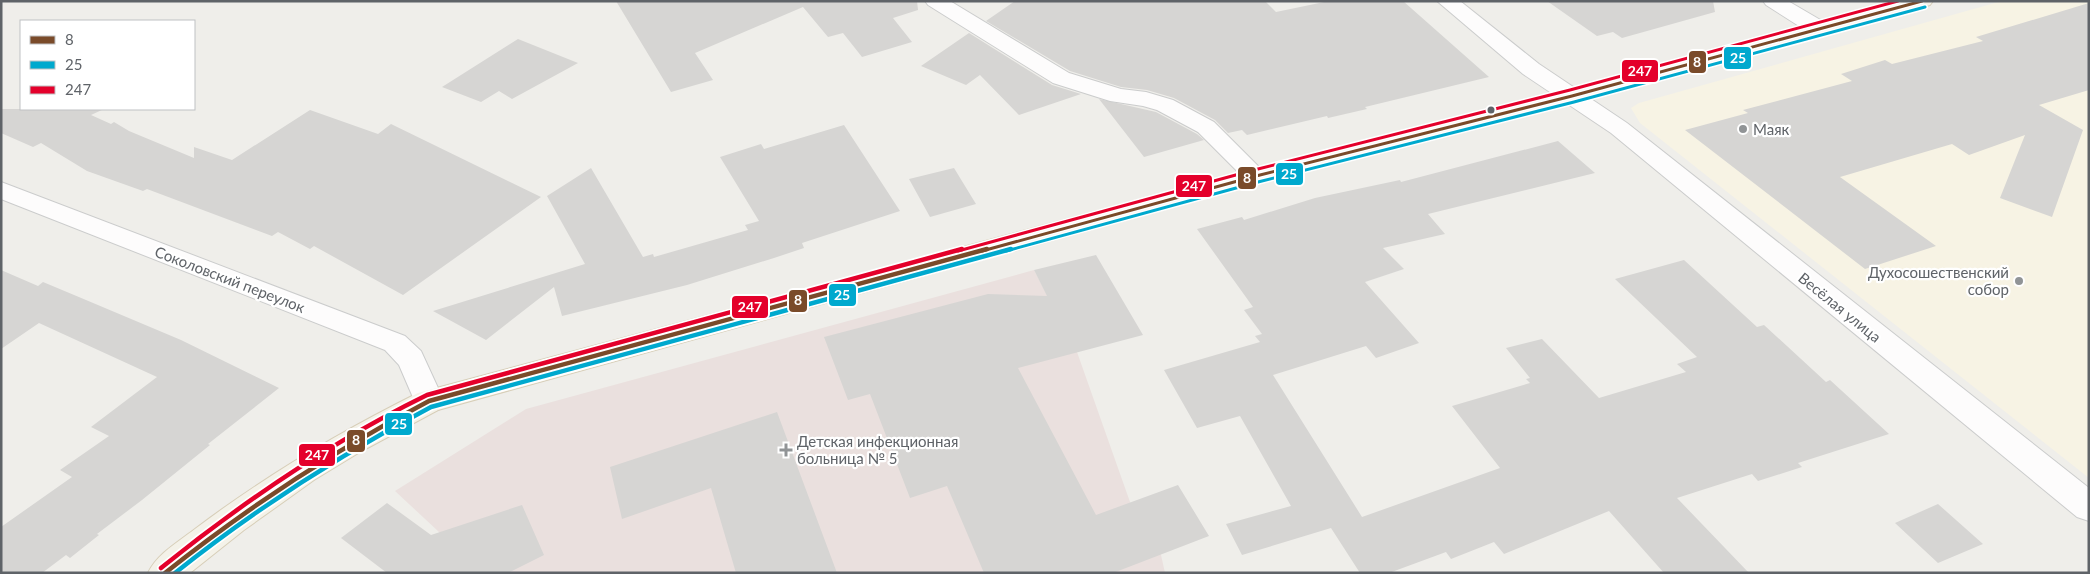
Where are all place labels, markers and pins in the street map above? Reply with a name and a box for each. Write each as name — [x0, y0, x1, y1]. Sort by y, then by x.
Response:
unlabelled marker — [1486, 105, 1496, 115]
place label: Маяк — [1753, 120, 1790, 138]
marker: Маяк — [1737, 123, 1749, 135]
place label: Духосошественский собор — [1868, 263, 2009, 298]
marker: Духосошественский собор — [2013, 275, 2025, 287]
place label: Детская инфекционная больница № 5 — [797, 432, 958, 467]
marker: Детская инфекционная больница № 5 — [779, 443, 793, 457]

